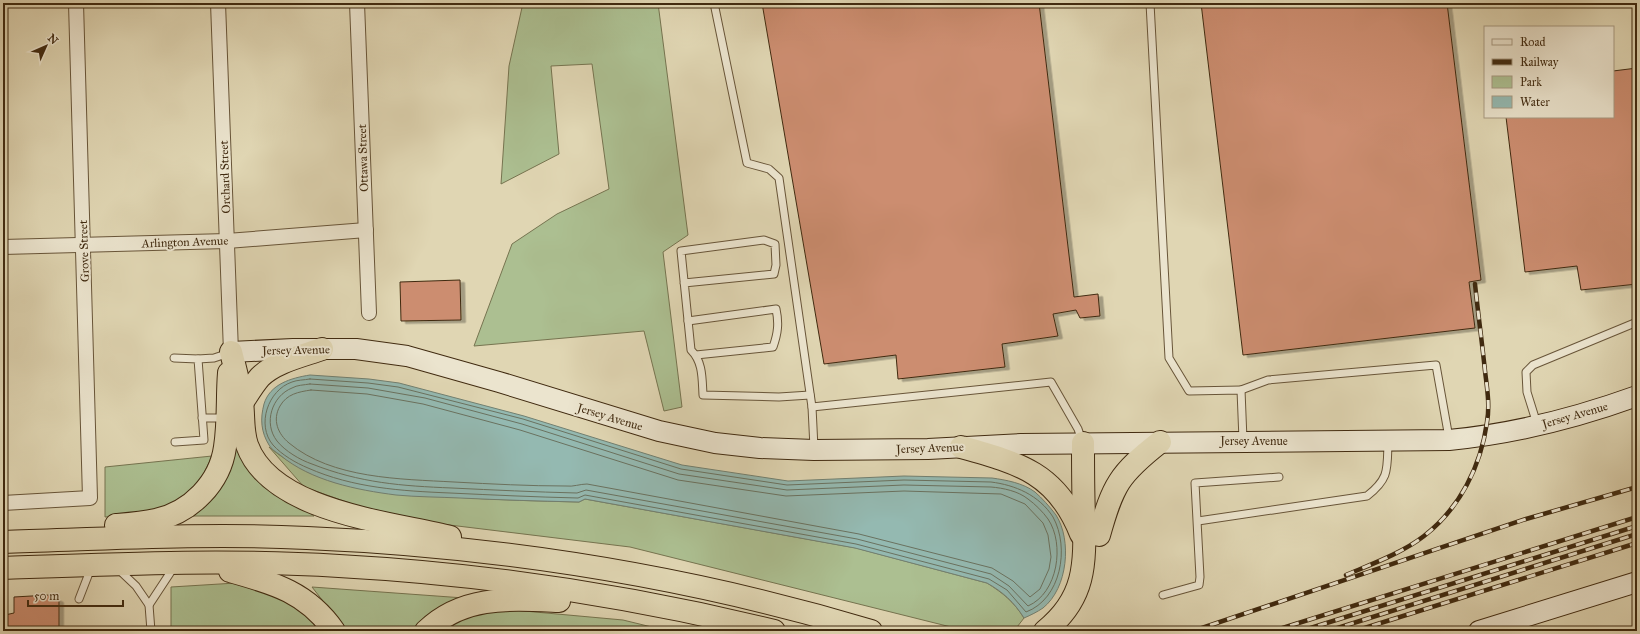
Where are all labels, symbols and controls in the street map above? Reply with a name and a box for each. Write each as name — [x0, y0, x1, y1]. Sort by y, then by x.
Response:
north arrow — [26, 26, 66, 66]
legend — [1484, 26, 1614, 118]
text: N — [45, 31, 61, 48]
text: Road — [1520, 35, 1546, 49]
text: Railway — [1520, 55, 1559, 69]
text: Park — [1520, 75, 1542, 89]
text: Water — [1520, 95, 1550, 109]
street label: Ottawa Street — [355, 123, 371, 192]
street label: Orchard Street — [217, 139, 233, 214]
street label: Grove Street — [76, 219, 92, 282]
street label: Arlington Avenue — [140, 233, 229, 252]
street label: Jersey Avenue — [260, 342, 330, 359]
street label: Jersey Avenue — [1539, 399, 1610, 433]
street label: Jersey Avenue — [573, 400, 644, 435]
street label: Jersey Avenue — [1218, 434, 1288, 449]
street label: Jersey Avenue — [894, 440, 964, 457]
scale bar — [28, 582, 123, 608]
text: 50 m — [34, 589, 59, 603]

